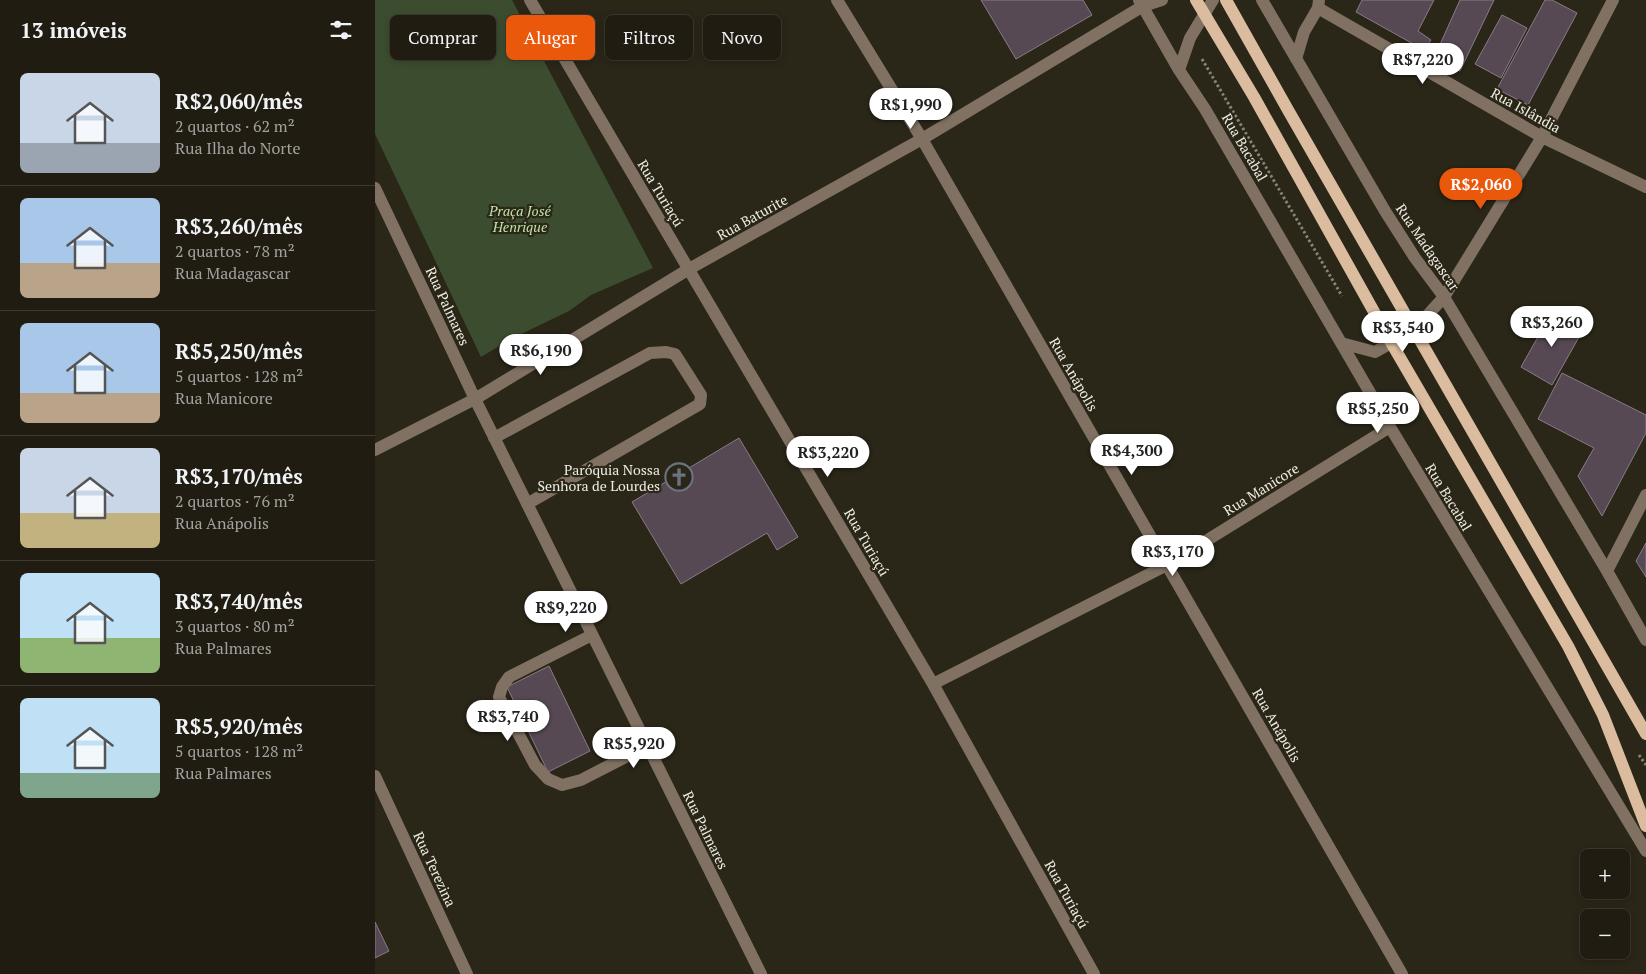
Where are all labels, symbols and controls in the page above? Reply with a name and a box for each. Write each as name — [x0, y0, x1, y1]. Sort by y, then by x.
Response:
chip: Comprar — [390, 15, 496, 60]
chip: Alugar — [506, 15, 595, 60]
chip: Filtros — [605, 15, 693, 60]
chip: Novo — [703, 15, 781, 60]
text: 13 imóveis — [20, 16, 127, 44]
icon: filters — [327, 16, 355, 44]
pin: R$7,220 — [1377, 42, 1469, 85]
text: R$7,220 — [1393, 48, 1453, 70]
street label: Rua Islândia — [1488, 83, 1564, 137]
text: R$2,060/mês — [175, 87, 303, 115]
pin: R$1,990 — [865, 88, 957, 130]
icon: home — [60, 93, 120, 153]
text: R$1,990 — [880, 93, 942, 115]
street label: Rua Bacabal — [1218, 110, 1272, 184]
text: 2 quartos · 62 m² — [175, 115, 295, 137]
text: Rua Ilha do Norte — [175, 137, 300, 159]
street label: Rua Turiaçú — [634, 156, 688, 230]
pin: R$2,060 — [1435, 168, 1527, 210]
text: R$2,060 — [1450, 173, 1512, 195]
street label: Rua Baturite — [713, 190, 791, 244]
street label: Rua Madagascar — [1392, 200, 1464, 295]
park label: Praça José Henrique — [488, 201, 552, 236]
text: R$3,260/mês — [175, 212, 303, 240]
icon: home — [60, 218, 120, 278]
text: 2 quartos · 78 m² — [175, 240, 295, 262]
text: Rua Madagascar — [175, 262, 290, 284]
street label: Rua Palmares — [421, 264, 475, 348]
pin: R$3,260 — [1506, 306, 1598, 348]
pin: R$3,540 — [1357, 310, 1449, 353]
text: R$3,260 — [1521, 311, 1583, 333]
text: R$3,540 — [1372, 316, 1434, 338]
pin: R$6,190 — [495, 334, 587, 376]
street label: Rua Anápolis — [1045, 334, 1103, 414]
text: R$5,250/mês — [175, 337, 303, 365]
text: R$6,190 — [510, 339, 572, 361]
icon: home — [60, 343, 120, 403]
text: 5 quartos · 128 m² — [175, 365, 303, 387]
text: Rua Manicore — [175, 387, 273, 409]
pin: R$5,250 — [1332, 392, 1424, 434]
text: R$5,250 — [1347, 397, 1409, 419]
pin: R$4,300 — [1086, 434, 1178, 476]
pin: R$3,220 — [782, 436, 874, 478]
text: R$4,300 — [1101, 439, 1163, 461]
text: R$3,220 — [797, 441, 859, 463]
street label: Rua Manicore — [1220, 458, 1302, 520]
place label: Paróquia Nossa Senhora de Lourdes — [537, 460, 660, 495]
street label: Rua Bacabal — [1421, 460, 1477, 534]
text: R$3,170/mês — [175, 462, 303, 490]
church icon: Paróquia Nossa Senhora de Lourdes — [664, 462, 694, 492]
icon: home — [60, 468, 120, 528]
text: 2 quartos · 76 m² — [175, 490, 295, 512]
street label: Rua Turiaçú — [840, 505, 894, 579]
text: Rua Anápolis — [175, 512, 269, 534]
pin: R$3,170 — [1127, 534, 1219, 577]
text: R$3,170 — [1142, 540, 1204, 562]
text: R$3,740/mês — [175, 587, 303, 615]
pin: R$9,220 — [520, 590, 612, 633]
icon: home — [60, 593, 120, 653]
text: R$9,220 — [535, 596, 597, 618]
text: 3 quartos · 80 m² — [175, 615, 295, 637]
text: Rua Palmares — [175, 637, 272, 659]
street label: Rua Anápolis — [1248, 685, 1306, 765]
pin: R$3,740 — [462, 700, 554, 742]
text: R$3,740 — [477, 705, 539, 727]
text: R$5,920/mês — [175, 712, 303, 740]
icon: home — [60, 718, 120, 778]
pin: R$5,920 — [588, 726, 680, 769]
text: R$5,920 — [603, 732, 665, 754]
text: 5 quartos · 128 m² — [175, 740, 303, 762]
text: Rua Palmares — [175, 762, 272, 784]
street label: Rua Palmares — [679, 788, 733, 872]
street label: Rua Terezina — [409, 828, 461, 910]
map controls — [1580, 849, 1630, 959]
button: + — [1580, 849, 1630, 899]
street label: Rua Turiaçú — [1041, 857, 1093, 931]
button: − — [1580, 909, 1630, 959]

